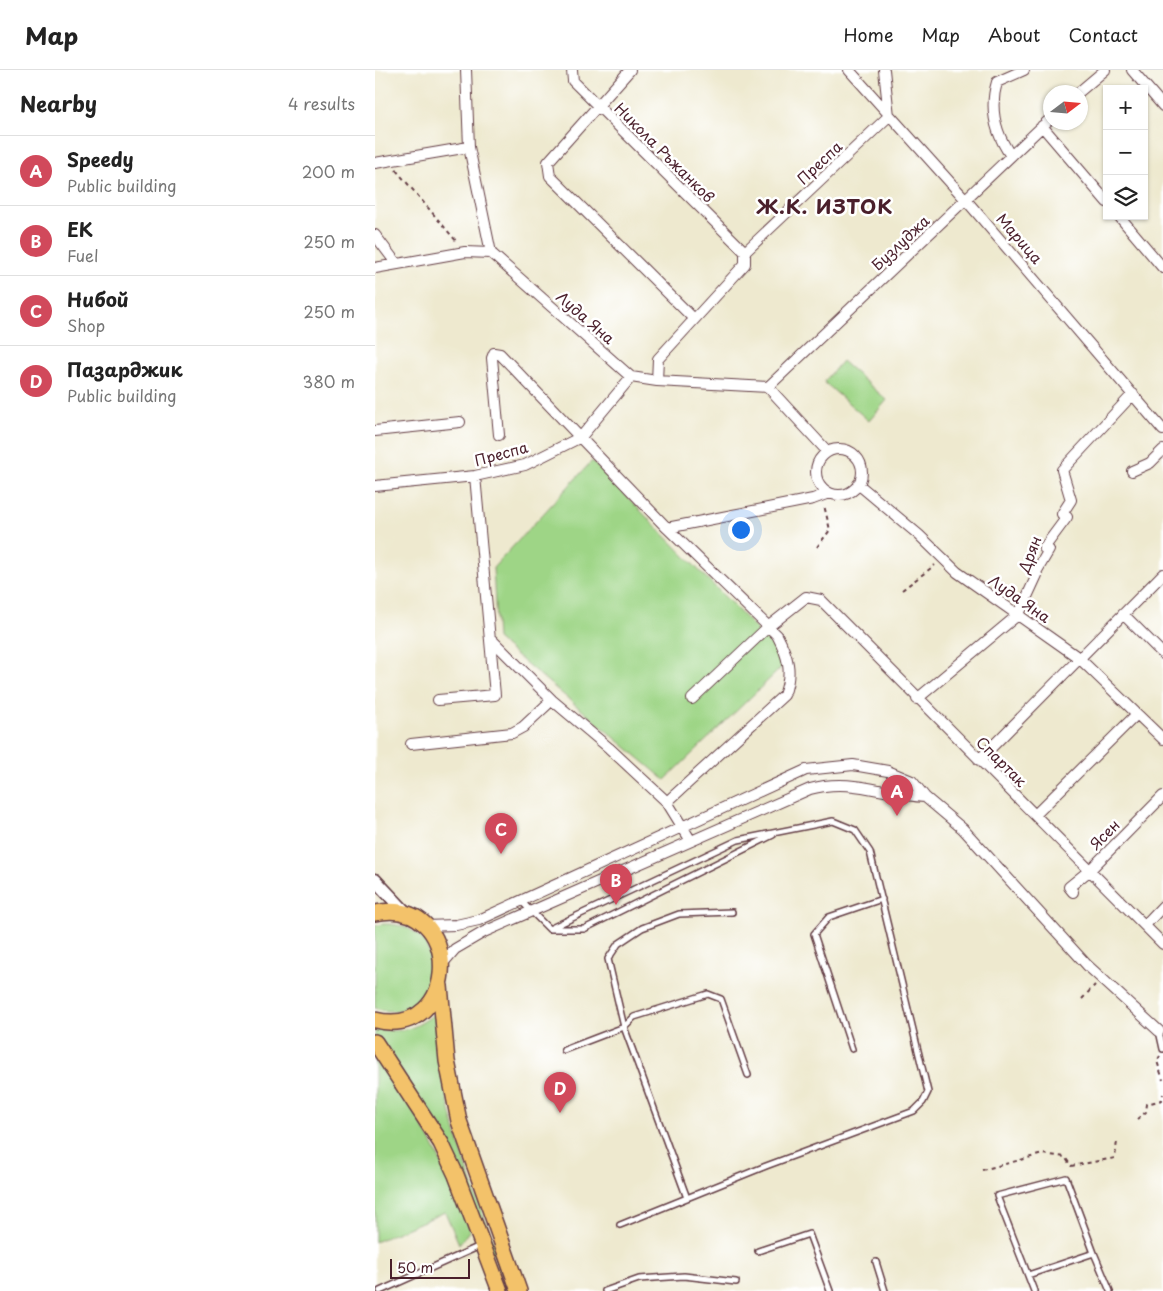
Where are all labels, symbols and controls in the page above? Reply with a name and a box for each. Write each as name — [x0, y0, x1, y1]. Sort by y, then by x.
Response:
text: Map — [25, 17, 78, 53]
text: Home — [843, 21, 893, 48]
text: Map — [921, 21, 960, 48]
text: About — [988, 21, 1040, 48]
text: Contact — [1068, 21, 1138, 48]
north arrow — [1043, 85, 1088, 130]
map controls — [1103, 85, 1148, 220]
button: + — [1103, 85, 1148, 130]
text: Nearby — [20, 87, 97, 119]
text: 4 results — [288, 91, 355, 115]
street label: Никола Ръжанков — [610, 97, 721, 208]
button: − — [1103, 130, 1148, 175]
street label: Преспа — [791, 134, 847, 189]
text: Speedy — [67, 145, 134, 173]
text: A — [30, 159, 42, 183]
text: 200 m — [302, 159, 355, 183]
text: Public building — [67, 173, 177, 197]
button: layers — [1103, 175, 1148, 220]
district label: Ж.К. ИЗТОК — [756, 191, 893, 221]
street label: Бузлуджа — [866, 208, 935, 275]
street label: Марица — [992, 208, 1049, 269]
text: ЕК — [67, 215, 93, 243]
text: B — [31, 229, 41, 253]
text: 250 m — [304, 229, 355, 253]
text: Fuel — [67, 243, 98, 267]
text: Нибой — [67, 285, 129, 313]
street label: Луда Яна — [552, 285, 621, 349]
text: C — [30, 299, 42, 323]
text: 250 m — [304, 299, 355, 323]
text: Shop — [67, 313, 105, 337]
text: Пазарджик — [67, 355, 183, 383]
text: D — [30, 369, 42, 393]
text: 380 m — [303, 369, 355, 393]
text: Public building — [67, 383, 177, 407]
street label: Преспа — [472, 435, 531, 471]
your location — [728, 517, 754, 543]
street label: Дрян — [1011, 532, 1047, 577]
street label: Луда Яна — [984, 568, 1056, 628]
street label: Спартак — [971, 730, 1033, 792]
pin: A — [881, 775, 913, 816]
pin: C — [485, 813, 517, 854]
street label: Ясен — [1084, 813, 1124, 855]
pin: B — [600, 864, 632, 905]
pin: D — [544, 1072, 576, 1113]
scale bar — [390, 1256, 470, 1279]
text: 50 m — [397, 1257, 433, 1278]

